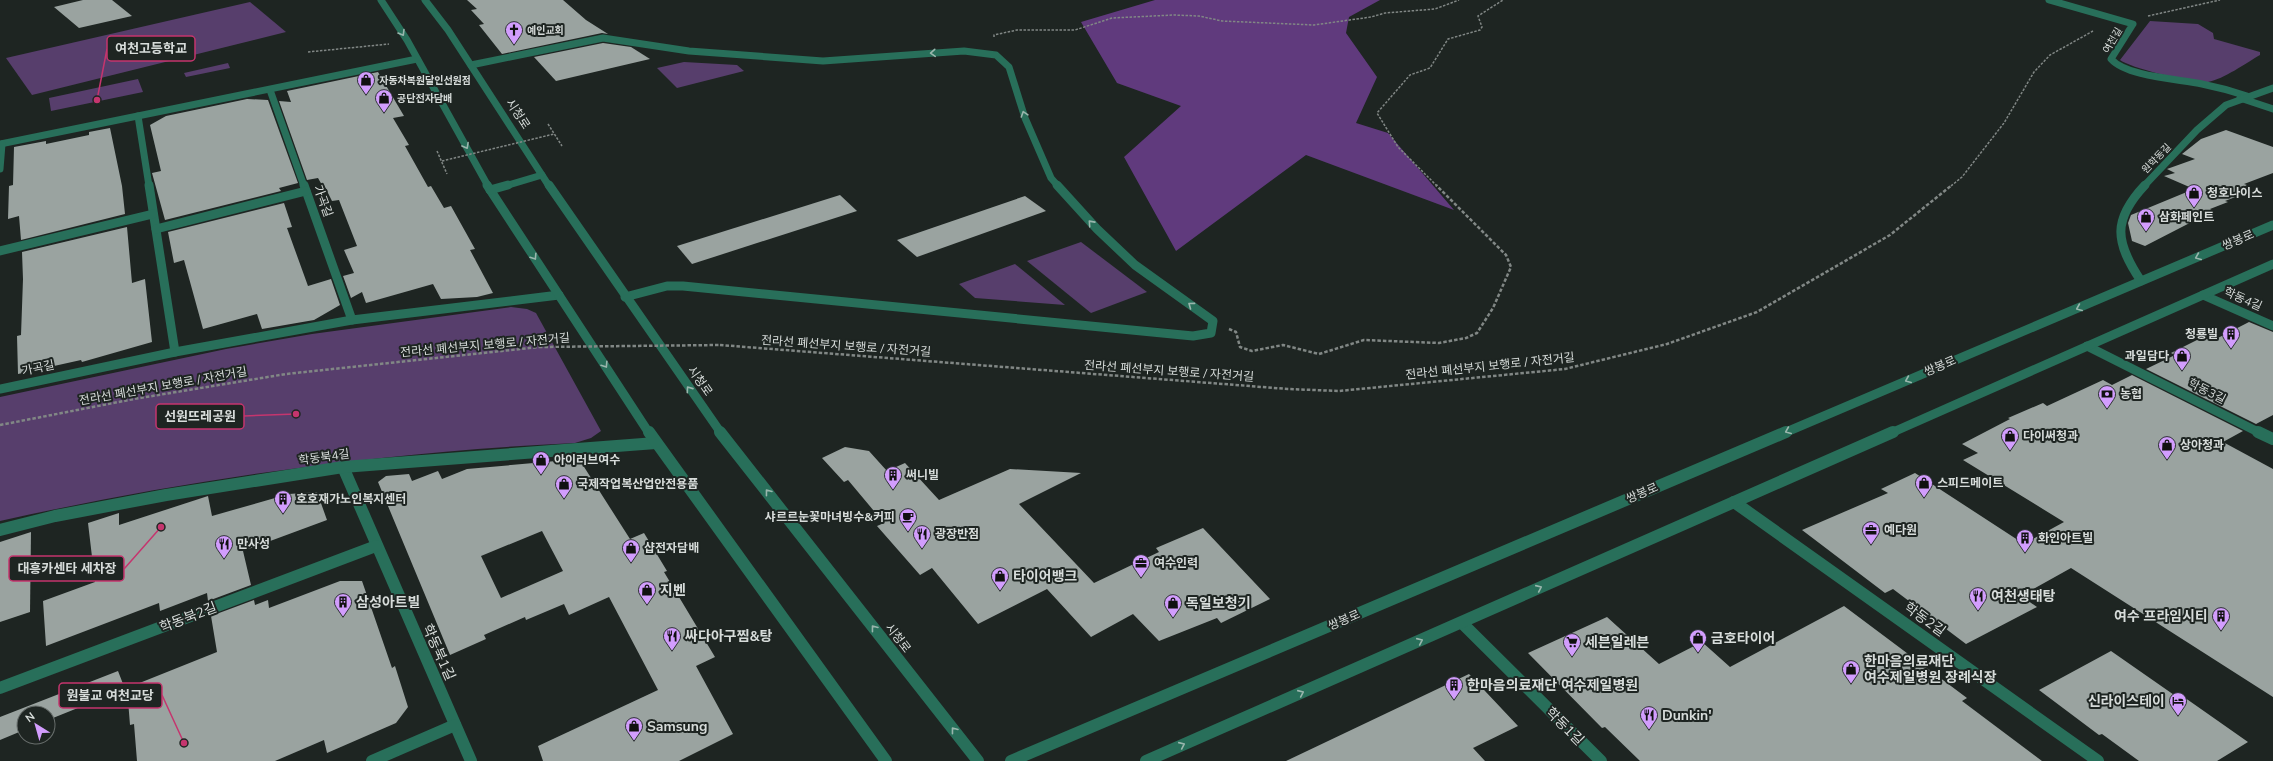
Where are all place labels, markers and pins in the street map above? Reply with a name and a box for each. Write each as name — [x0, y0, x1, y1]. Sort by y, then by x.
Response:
church icon: 예인교회 — [504, 20, 524, 45]
place label: 예인교회 — [527, 24, 564, 38]
callout: 여천고등학교 — [107, 36, 195, 61]
shop icon: 자동차복원달인선원점 — [356, 70, 376, 95]
place label: 자동차복원달인선원점 — [379, 74, 471, 88]
shop icon: 공단전자담배 — [374, 88, 394, 113]
place label: 공단전자담배 — [397, 92, 452, 106]
shop icon: 청호나이스 — [2184, 183, 2204, 208]
place label: 청호나이스 — [2207, 185, 2262, 201]
shop icon: 삼화페인트 — [2136, 207, 2156, 232]
place label: 삼화페인트 — [2159, 209, 2214, 225]
building icon: 청룡빌 — [2221, 324, 2241, 349]
place label: 청룡빌 — [2185, 326, 2218, 342]
shop icon: 과일담다 — [2172, 346, 2192, 371]
place label: 과일담다 — [2125, 348, 2169, 364]
bank icon: 농협 — [2097, 384, 2117, 409]
place label: 농협 — [2120, 386, 2142, 402]
callout: 선원뜨레공원 — [156, 404, 244, 429]
shop icon: 다이써청과 — [2000, 426, 2020, 451]
place label: 다이써청과 — [2023, 428, 2078, 444]
shop icon: 상아청과 — [2157, 435, 2177, 460]
place label: 상아청과 — [2180, 437, 2224, 453]
shop icon: 아이러브여수 — [531, 450, 551, 475]
place label: 아이러브여수 — [554, 452, 620, 468]
building icon: 써니빌 — [883, 465, 903, 490]
place label: 써니빌 — [906, 467, 939, 483]
shop icon: 스피드메이트 — [1914, 473, 1934, 498]
shop icon: 국제작업복산업안전용품 — [554, 474, 574, 499]
place label: 스피드메이트 — [1937, 475, 2003, 491]
place label: 국제작업복산업안전용품 — [577, 476, 698, 492]
building icon: 호호재가노인복지센터 — [273, 489, 293, 514]
place label: 호호재가노인복지센터 — [296, 491, 406, 507]
cafe icon: 샤르르눈꽃마녀빙수&커피 — [898, 507, 918, 532]
place label: 샤르르눈꽃마녀빙수&커피 — [765, 509, 895, 525]
office icon: 예다원 — [1861, 520, 1881, 545]
place label: 예다원 — [1884, 522, 1917, 538]
restaurant icon: 광장반점 — [912, 524, 932, 549]
place label: 광장반점 — [935, 526, 979, 542]
building icon: 화인아트빌 — [2015, 528, 2035, 553]
place label: 화인아트빌 — [2038, 530, 2093, 546]
restaurant icon: 만사성 — [214, 534, 234, 559]
place label: 만사성 — [237, 536, 270, 552]
shop icon: 샵전자담배 — [621, 538, 641, 563]
place label: 샵전자담배 — [644, 540, 699, 556]
office icon: 여수인력 — [1131, 553, 1151, 578]
place label: 여수인력 — [1154, 555, 1198, 571]
callout: 대흥카센타 세차장 — [9, 556, 124, 581]
shop icon: 타이어뱅크 — [990, 566, 1010, 591]
place label: 타이어뱅크 — [1013, 567, 1078, 586]
shop icon: 지벤 — [637, 580, 657, 605]
place label: 지벤 — [660, 581, 686, 600]
restaurant icon: 여천생태탕 — [1968, 586, 1988, 611]
place label: 여천생태탕 — [1991, 587, 2056, 606]
building icon: 삼성아트빌 — [333, 592, 353, 617]
place label: 삼성아트빌 — [356, 593, 420, 612]
shop icon: 독일보청기 — [1163, 593, 1183, 618]
place label: 독일보청기 — [1186, 594, 1250, 613]
building icon: 여수 프라임시티 — [2211, 606, 2231, 631]
place label: 여수 프라임시티 — [2114, 607, 2208, 626]
restaurant icon: 싸다아구찜&탕 — [662, 626, 682, 651]
place label: 싸다아구찜&탕 — [685, 627, 773, 646]
shop icon: 금호타이어 — [1688, 628, 1708, 653]
place label: 금호타이어 — [1711, 629, 1775, 648]
supermarket icon: 세븐일레븐 — [1562, 632, 1582, 657]
place label: 세븐일레븐 — [1585, 633, 1650, 652]
place label: 한마음의료재단 여수제일병원 장례식장 — [1864, 652, 1997, 687]
shop icon: 한마음의료재단 여수제일병원 장례식장 — [1841, 659, 1861, 684]
building icon: 한마음의료재단 여수제일병원 — [1444, 675, 1464, 700]
place label: 한마음의료재단 여수제일병원 — [1467, 676, 1638, 695]
callout: 원불교 여천교당 — [59, 683, 162, 708]
hotel icon: 신라이스테이 — [2168, 691, 2188, 716]
place label: 신라이스테이 — [2088, 692, 2165, 711]
restaurant icon: Dunkin' — [1639, 705, 1659, 730]
place label: Dunkin' — [1662, 706, 1712, 725]
shop icon: Samsung — [624, 716, 644, 741]
place label: Samsung — [647, 717, 707, 736]

